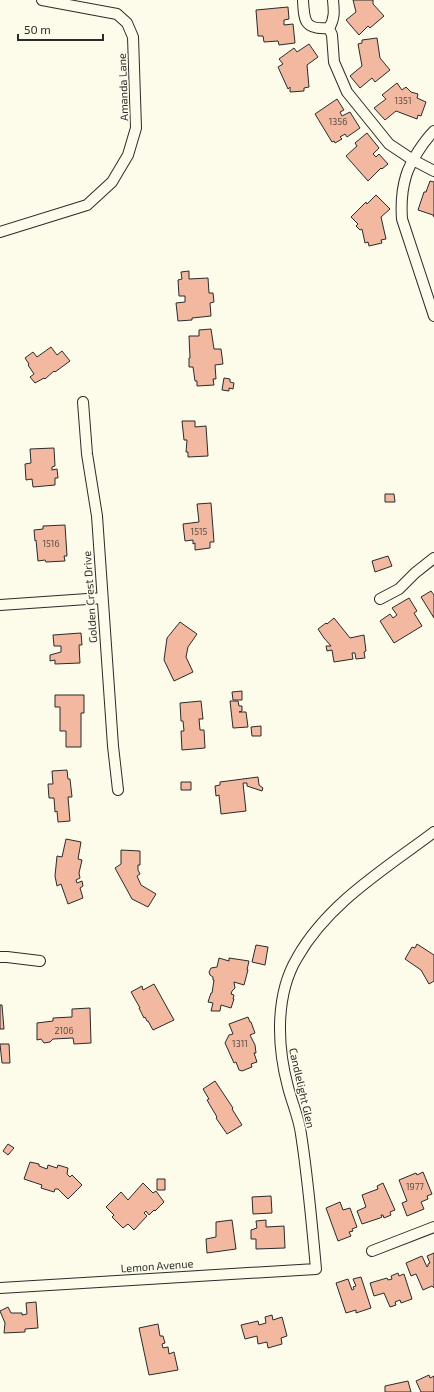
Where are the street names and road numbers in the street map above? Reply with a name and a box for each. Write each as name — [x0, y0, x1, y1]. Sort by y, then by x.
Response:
street label: Amanda Lane — [115, 53, 130, 121]
street label: Golden Crest Drive — [80, 550, 99, 644]
street label: Candlelight Glen — [287, 1047, 318, 1129]
street label: Lemon Avenue — [120, 1256, 194, 1275]

